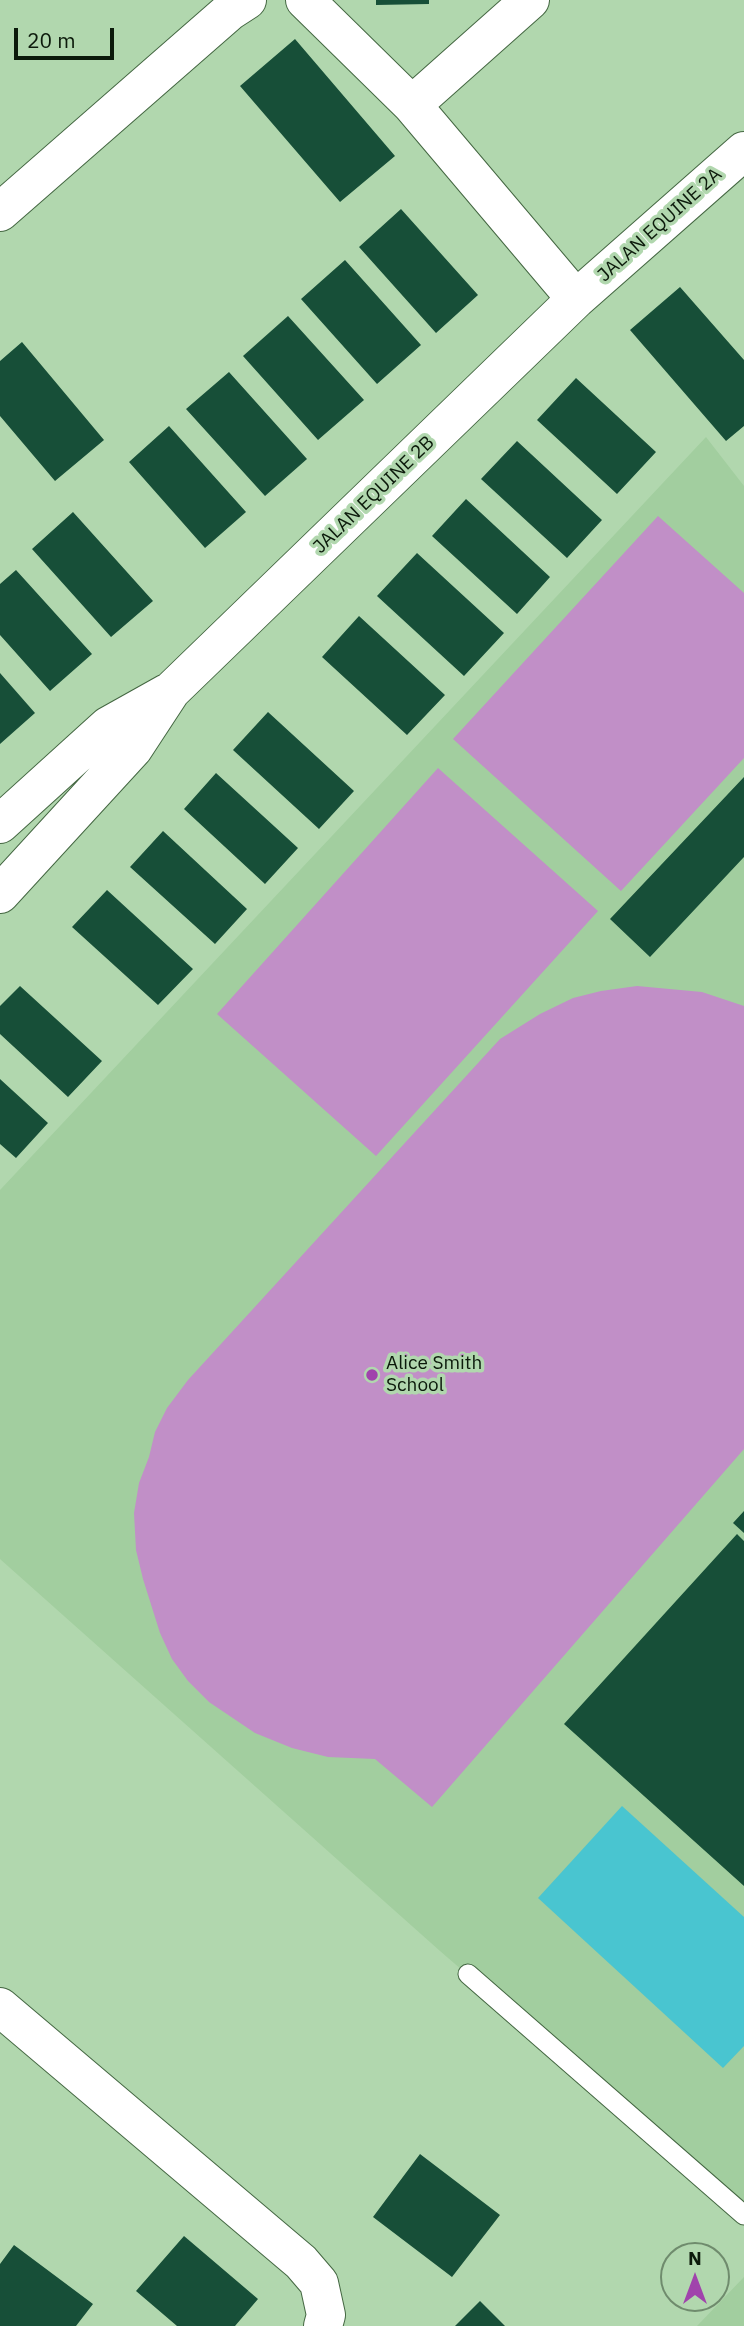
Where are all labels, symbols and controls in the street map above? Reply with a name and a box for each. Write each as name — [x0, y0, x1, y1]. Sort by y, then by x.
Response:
scale bar — [18, 14, 117, 58]
text: 20 m — [27, 26, 76, 54]
street label: JALAN EQUINE 2A — [593, 163, 727, 287]
street label: JALAN EQUINE 2B — [309, 431, 439, 559]
place label: Alice Smith School — [386, 1353, 482, 1397]
marker: Alice Smith School — [364, 1367, 380, 1383]
north arrow — [660, 2242, 730, 2312]
text: N — [688, 2246, 702, 2270]

